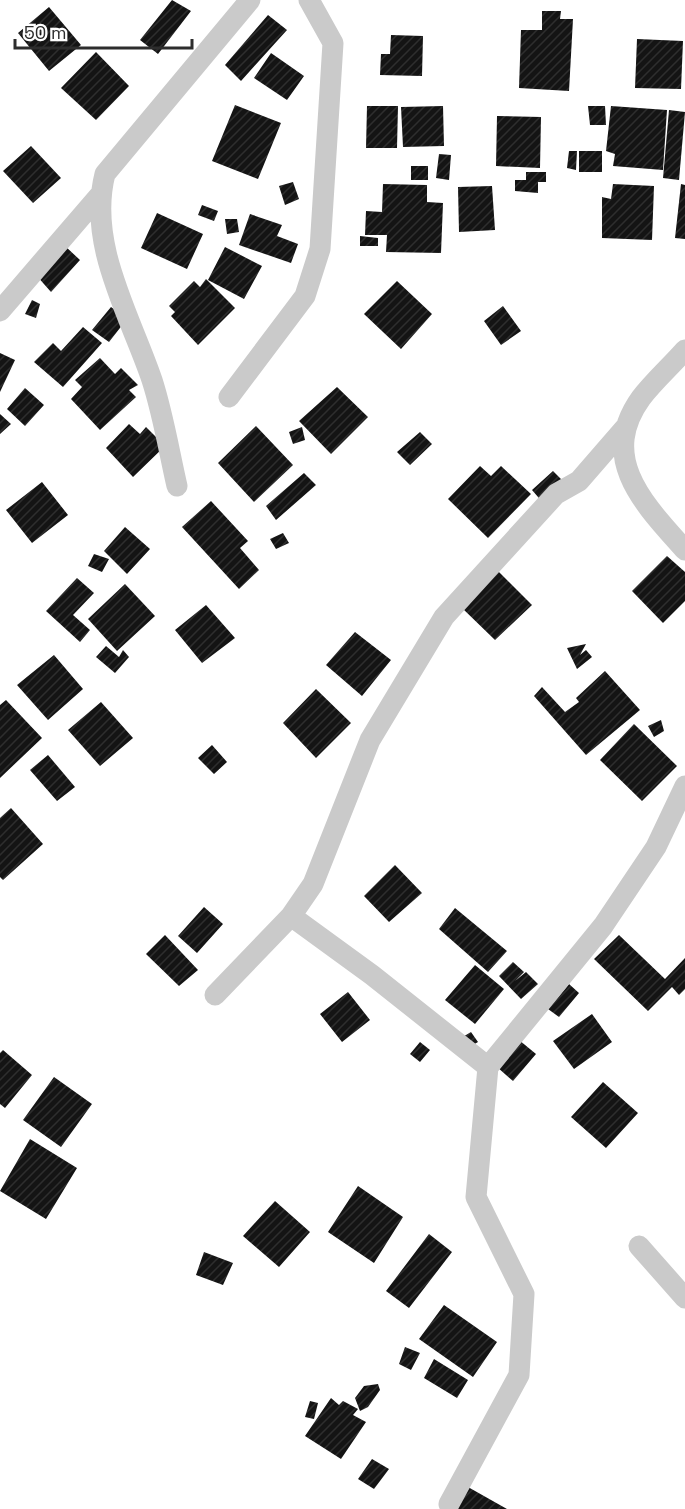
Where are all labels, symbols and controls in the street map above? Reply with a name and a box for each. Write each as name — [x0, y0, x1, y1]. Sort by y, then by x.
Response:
scale bar — [15, 12, 192, 50]
text: 50 m — [24, 21, 66, 44]

